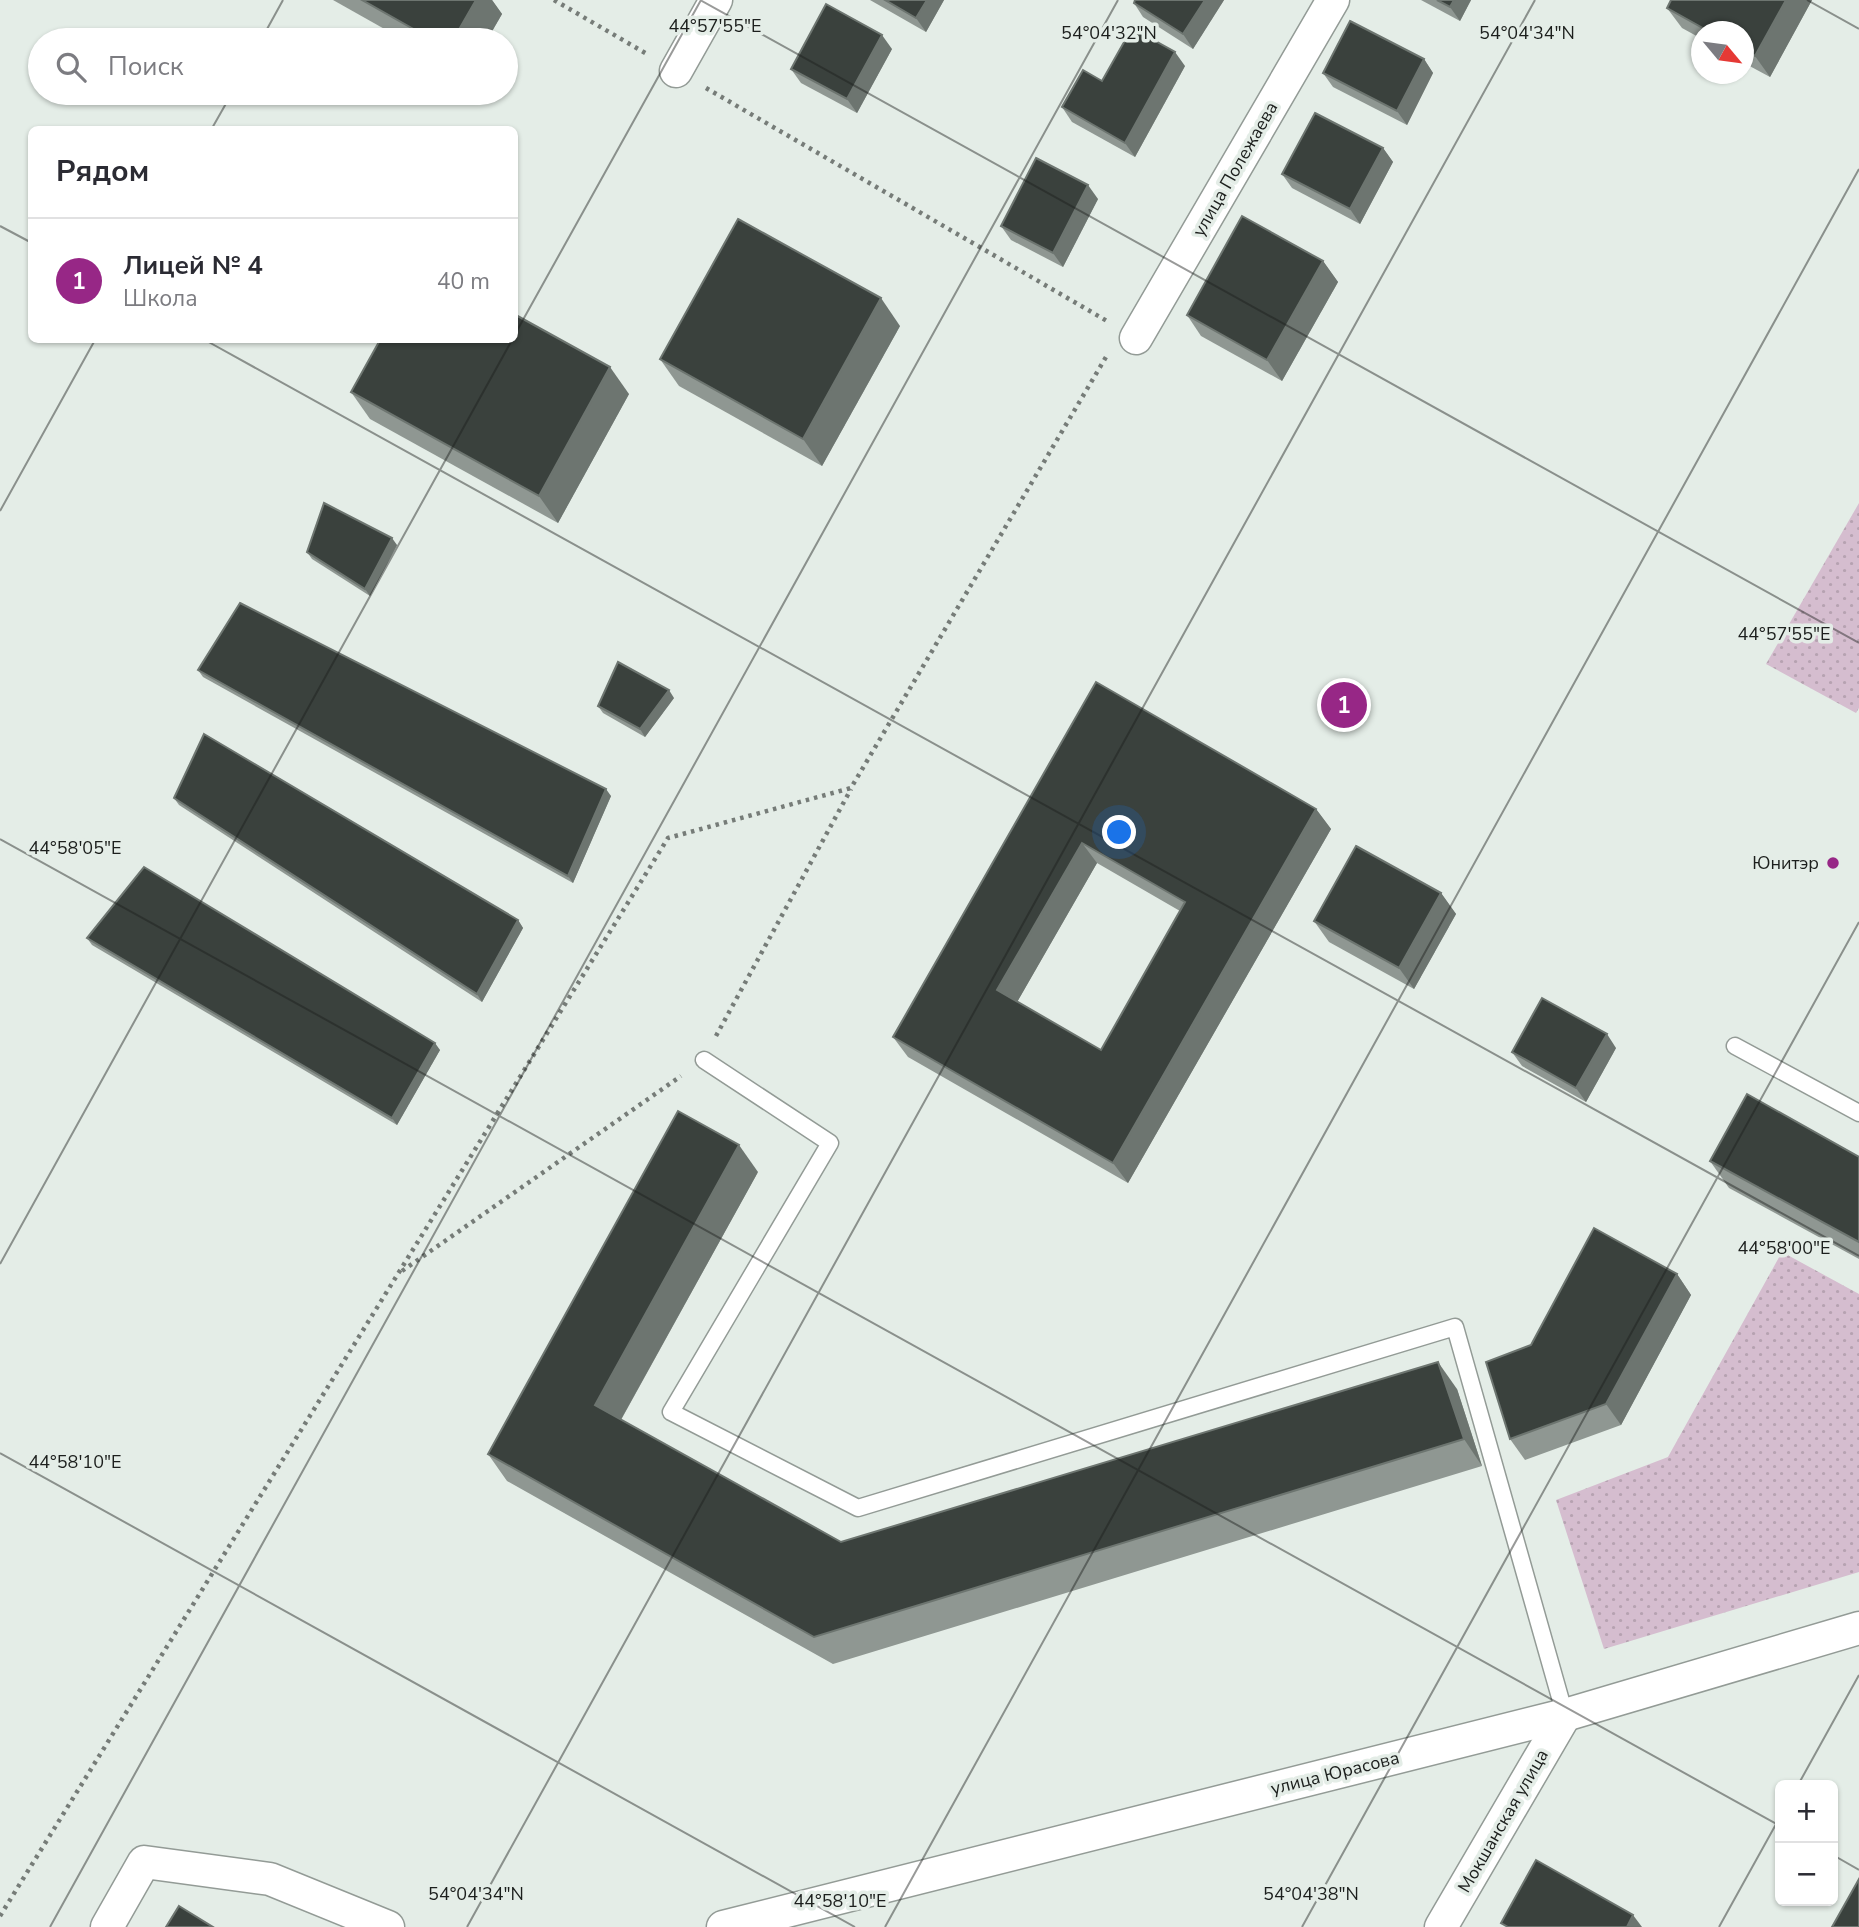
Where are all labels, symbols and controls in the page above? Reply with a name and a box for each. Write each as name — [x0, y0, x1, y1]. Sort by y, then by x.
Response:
text: 44°57'55"E — [669, 14, 762, 38]
text: 54°04'32"N — [1061, 21, 1157, 45]
text: 54°04'34"N — [1479, 21, 1575, 45]
north arrow — [1691, 21, 1754, 84]
search box — [28, 28, 518, 105]
icon: search — [52, 48, 90, 86]
text: Поиск — [108, 49, 184, 84]
street label: улица Полежаева — [1187, 97, 1283, 241]
text: Рядом — [56, 151, 149, 192]
text: Лицей № 4 — [123, 248, 263, 283]
text: 1 — [72, 266, 86, 297]
text: 40 m — [437, 266, 490, 297]
text: Школа — [123, 283, 198, 314]
text: 44°57'55"E — [1738, 622, 1831, 646]
pin: 1 — [1321, 679, 1367, 731]
your location — [1102, 815, 1136, 849]
text: 44°58'05"E — [29, 836, 122, 860]
place label: Юнитэр — [1752, 851, 1819, 875]
marker: Юнитэр — [1825, 855, 1841, 871]
text: 44°58'00"E — [1738, 1236, 1831, 1260]
text: 44°58'10"E — [29, 1450, 122, 1474]
street label: улица Юрасова — [1268, 1745, 1402, 1801]
street label: Мокшанская улица — [1452, 1745, 1554, 1897]
map controls — [1775, 1780, 1838, 1906]
button: + — [1775, 1780, 1838, 1843]
button: − — [1775, 1843, 1838, 1906]
text: 54°04'34"N — [428, 1882, 524, 1906]
text: 54°04'38"N — [1263, 1882, 1359, 1906]
text: 44°58'10"E — [794, 1889, 887, 1913]

